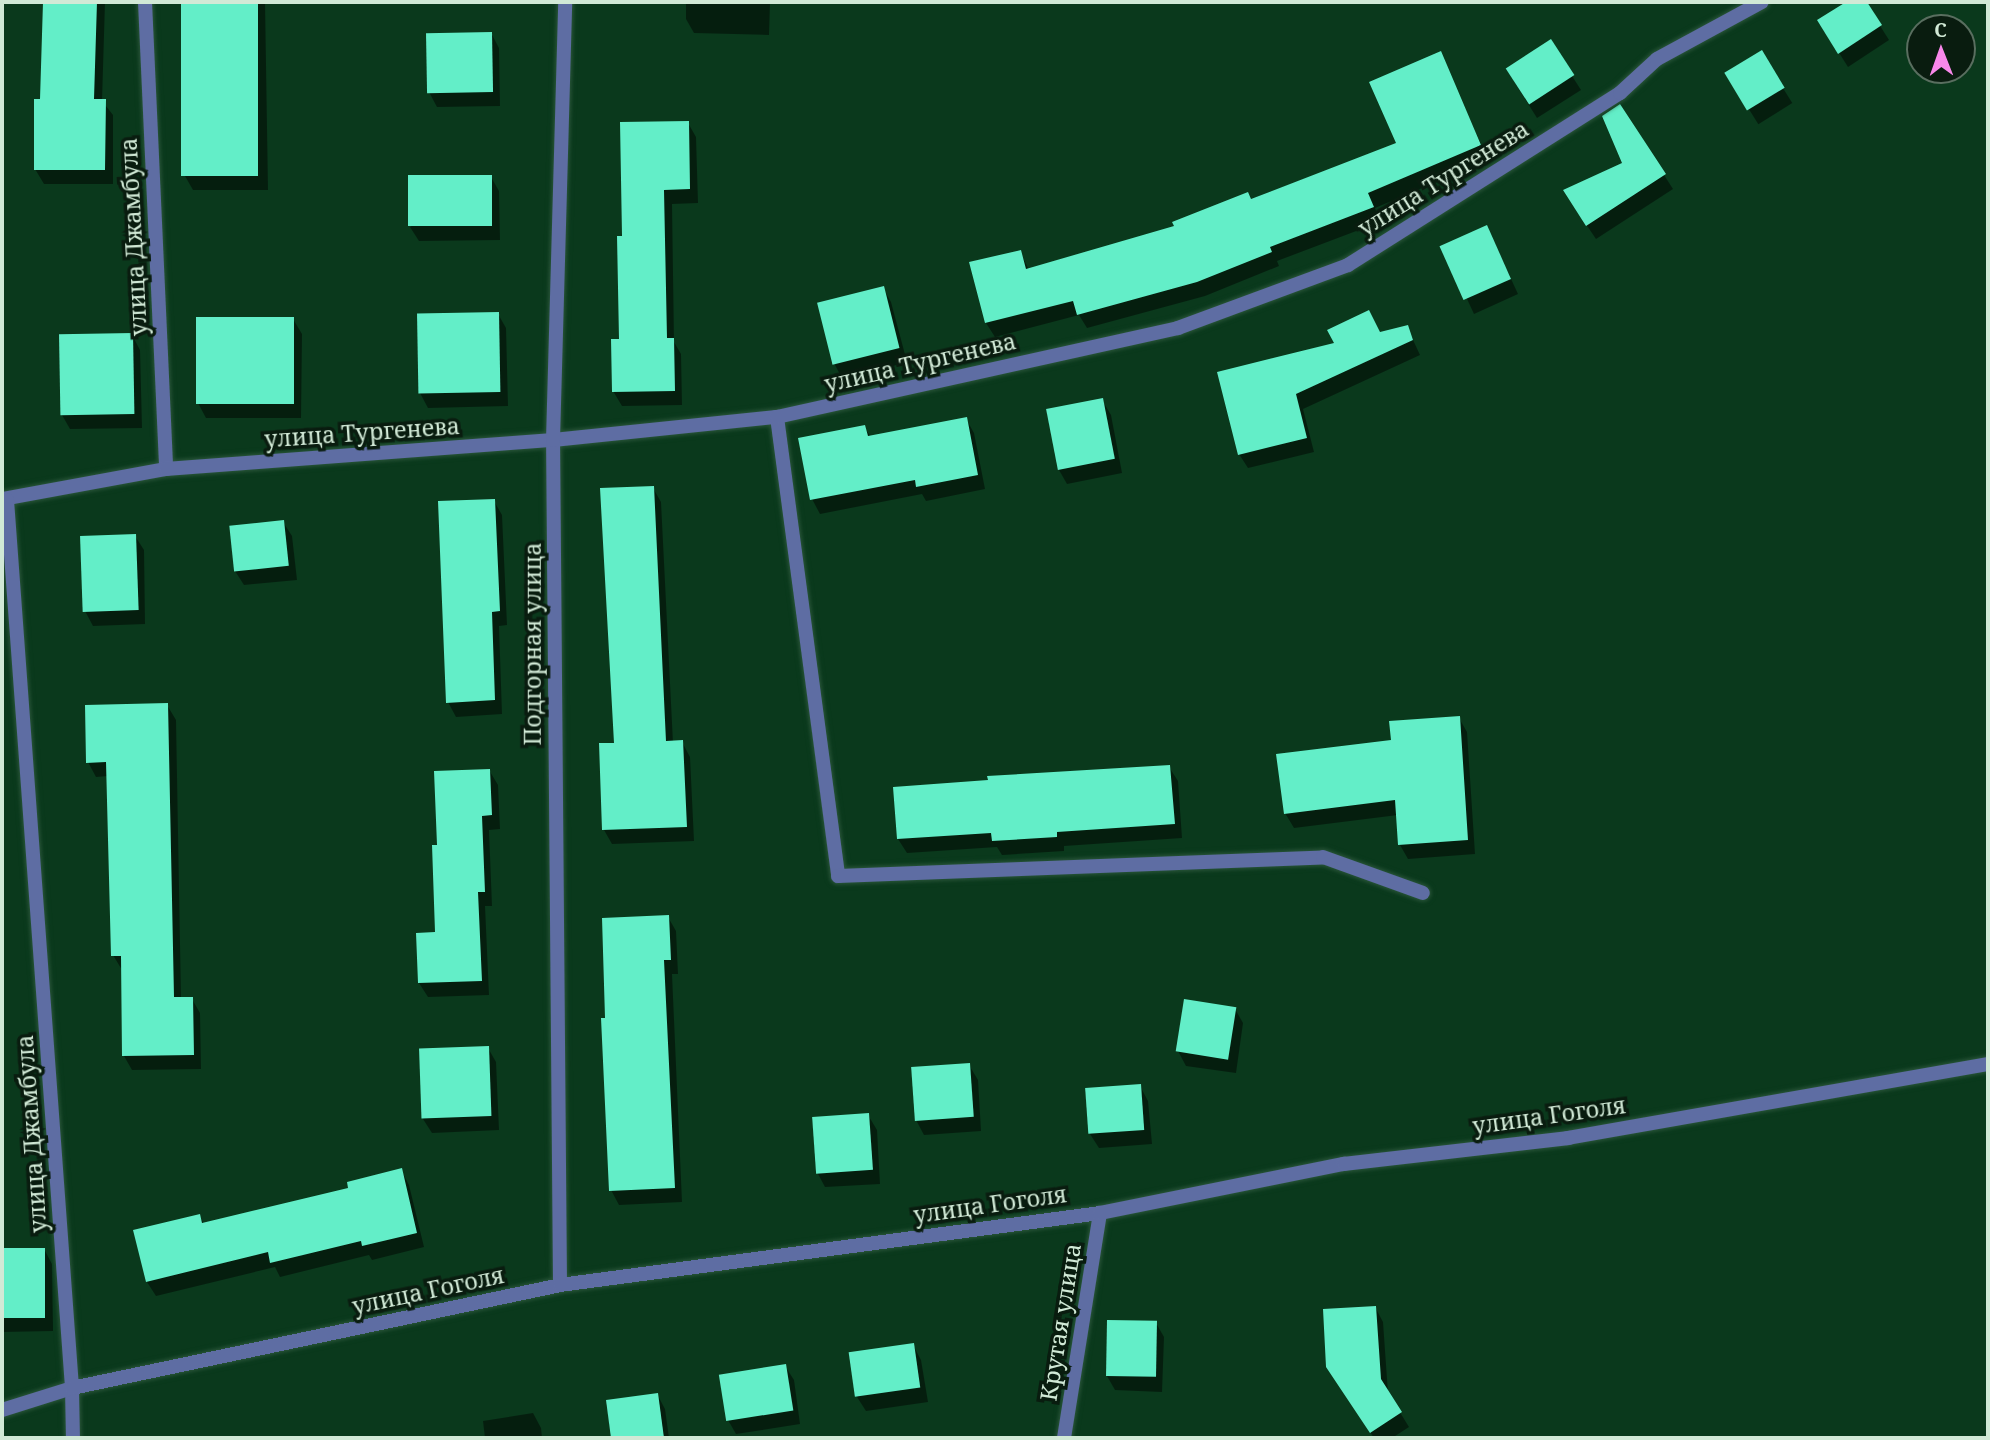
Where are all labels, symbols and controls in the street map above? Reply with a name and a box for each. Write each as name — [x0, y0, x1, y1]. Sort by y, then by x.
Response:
north arrow — [1906, 14, 1976, 84]
text: С — [1934, 17, 1947, 43]
street label: улица Тургенева — [1353, 114, 1533, 242]
street label: улица Джамбула — [114, 137, 152, 337]
street label: улица Тургенева — [821, 327, 1019, 397]
street label: улица Тургенева — [263, 411, 461, 453]
street label: Подгорная улица — [518, 542, 546, 746]
street label: улица Джамбула — [10, 1034, 52, 1234]
street label: улица Гоголя — [1470, 1091, 1628, 1139]
street label: улица Гоголя — [911, 1180, 1069, 1228]
street label: Крутая улица — [1034, 1241, 1086, 1403]
street label: улица Гоголя — [349, 1260, 507, 1320]

